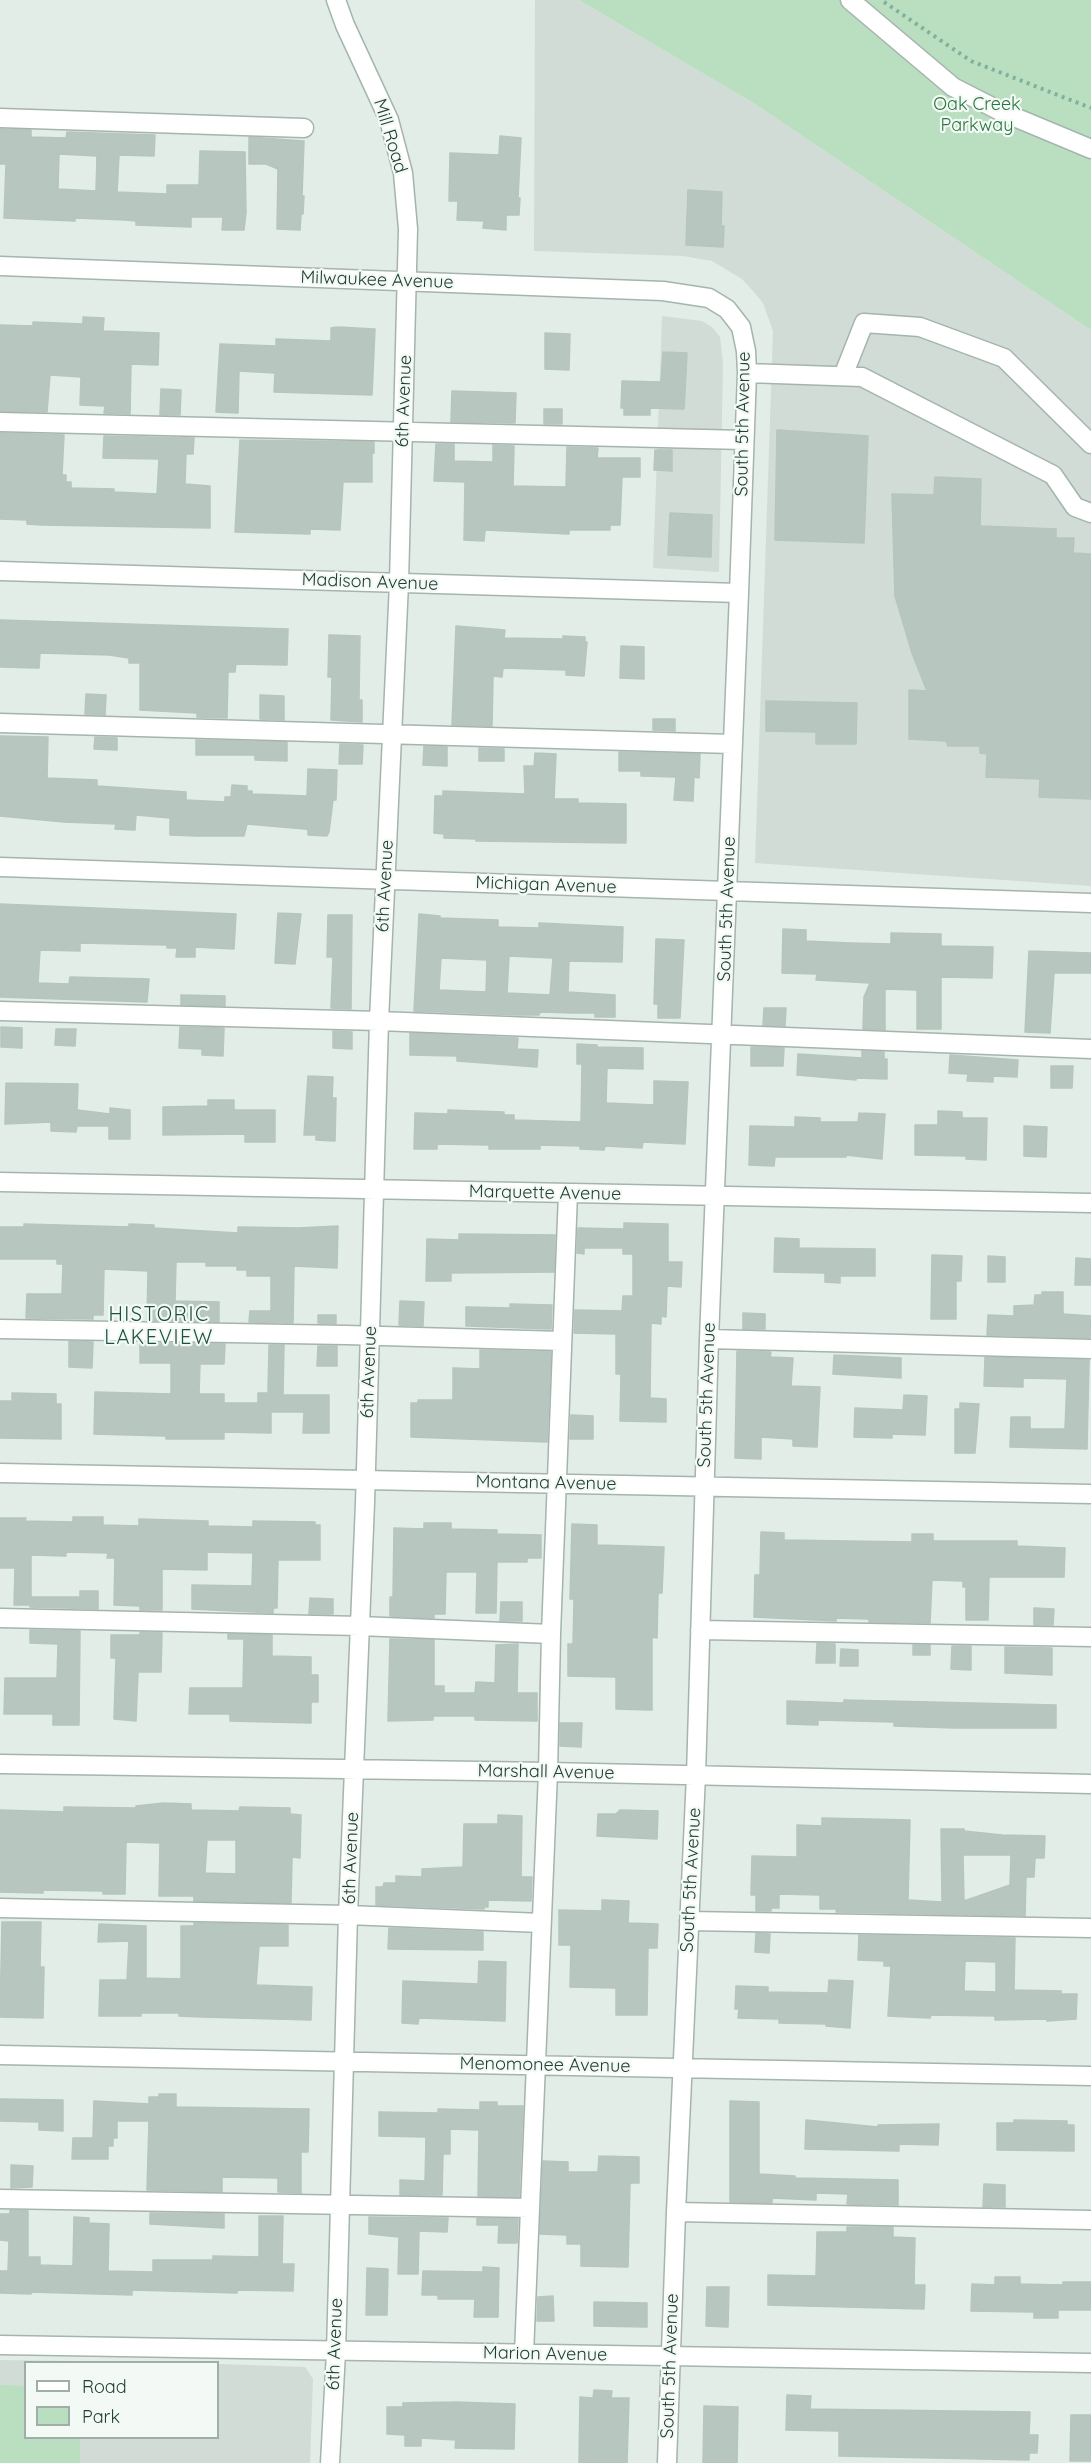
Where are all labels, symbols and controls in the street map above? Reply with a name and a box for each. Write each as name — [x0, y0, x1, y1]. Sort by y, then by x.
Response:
park label: Oak Creek Parkway — [933, 94, 1021, 136]
street label: Mill Road — [368, 96, 412, 176]
street label: Milwaukee Avenue — [300, 267, 454, 293]
street label: South 5th Avenue — [731, 351, 755, 497]
street label: 6th Avenue — [392, 354, 416, 448]
street label: Madison Avenue — [301, 569, 439, 595]
street label: South 5th Avenue — [714, 836, 740, 982]
street label: 6th Avenue — [372, 839, 398, 933]
street label: Michigan Avenue — [475, 872, 617, 898]
street label: Marquette Avenue — [469, 1181, 621, 1205]
district label: HISTORIC LAKEVIEW — [104, 1303, 214, 1350]
street label: South 5th Avenue — [694, 1322, 720, 1468]
street label: 6th Avenue — [357, 1325, 381, 1419]
street label: Montana Avenue — [475, 1471, 617, 1495]
street label: Marshall Avenue — [477, 1760, 615, 1784]
street label: South 5th Avenue — [676, 1807, 706, 1953]
street label: 6th Avenue — [339, 1811, 363, 1905]
street label: Menomonee Avenue — [459, 2053, 631, 2077]
street label: South 5th Avenue — [657, 2293, 683, 2439]
street label: 6th Avenue — [323, 2297, 347, 2391]
street label: Marion Avenue — [483, 2342, 607, 2366]
legend — [24, 2361, 219, 2439]
text: Road — [82, 2375, 127, 2398]
text: Park — [82, 2405, 120, 2428]

